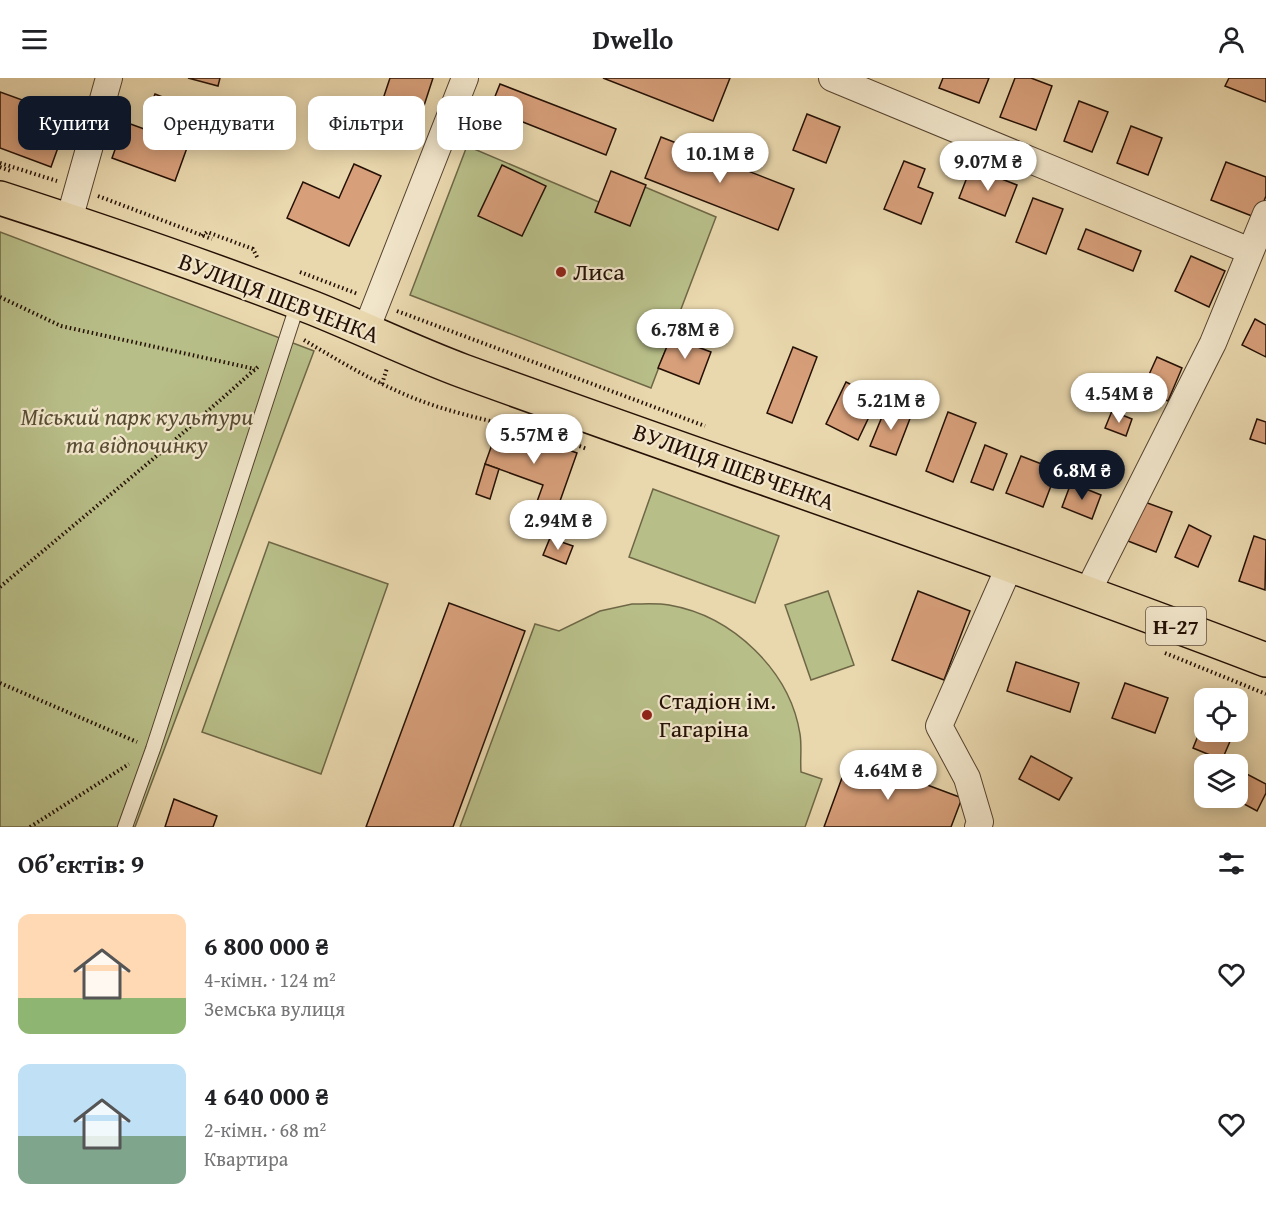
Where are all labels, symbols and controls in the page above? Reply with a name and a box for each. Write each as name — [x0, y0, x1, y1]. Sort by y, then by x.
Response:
text: Dwello — [593, 19, 673, 59]
icon: menu — [18, 23, 51, 56]
icon: person — [1215, 23, 1248, 56]
chip: Купити — [18, 96, 131, 150]
chip: Орендувати — [143, 96, 296, 150]
chip: Фільтри — [308, 96, 425, 150]
chip: Нове — [437, 96, 523, 150]
pin: 10.1M ₴ — [665, 133, 775, 184]
text: 10.1M ₴ — [686, 138, 754, 167]
pin: 9.07M ₴ — [933, 141, 1043, 192]
text: 9.07M ₴ — [954, 146, 1022, 175]
street label: ВУЛИЦЯ ШЕВЧЕНКА — [174, 243, 385, 352]
place label: Лиса — [573, 254, 625, 289]
marker: Лиса — [554, 265, 568, 279]
pin: 6.78M ₴ — [630, 309, 740, 360]
text: 6.78M ₴ — [651, 314, 719, 343]
pin: 4.54M ₴ — [1064, 373, 1174, 424]
text: 4.54M ₴ — [1085, 378, 1153, 407]
pin: 5.21M ₴ — [836, 380, 946, 431]
text: 5.21M ₴ — [857, 385, 925, 414]
park label: Міський парк культури та відпочинку — [21, 399, 253, 462]
pin: 5.57M ₴ — [479, 414, 589, 465]
street label: ВУЛИЦЯ ШЕВЧЕНКА — [628, 414, 840, 519]
text: 5.57M ₴ — [500, 419, 568, 448]
pin: 6.8M ₴ — [1033, 450, 1131, 501]
text: 6.8M ₴ — [1053, 455, 1111, 484]
pin: 2.94M ₴ — [503, 500, 613, 551]
text: 2.94M ₴ — [524, 505, 592, 534]
road number: Н-27 — [1146, 607, 1206, 645]
place label: Стадіон ім. Гагаріна — [659, 683, 776, 746]
map controls — [1194, 688, 1248, 808]
button: locate — [1194, 688, 1248, 742]
marker: Стадіон ім. Гагаріна — [640, 708, 654, 722]
pin: 4.64M ₴ — [833, 750, 943, 801]
button: layers — [1194, 754, 1248, 808]
text: 4.64M ₴ — [854, 755, 922, 784]
text: Об’єктів: 9 — [18, 844, 144, 883]
icon: filters — [1215, 847, 1248, 880]
text: 6 800 000 ₴ — [204, 926, 329, 965]
icon: home — [66, 938, 138, 1010]
icon: heart — [1215, 958, 1248, 991]
text: 4-кімн. · 124 m² — [204, 965, 336, 994]
text: Земська вулиця — [204, 994, 345, 1023]
text: 4 640 000 ₴ — [204, 1076, 329, 1115]
icon: home — [66, 1088, 138, 1160]
icon: heart — [1215, 1108, 1248, 1141]
text: 2-кімн. · 68 m² — [204, 1115, 326, 1144]
text: Квартира — [204, 1144, 288, 1173]

